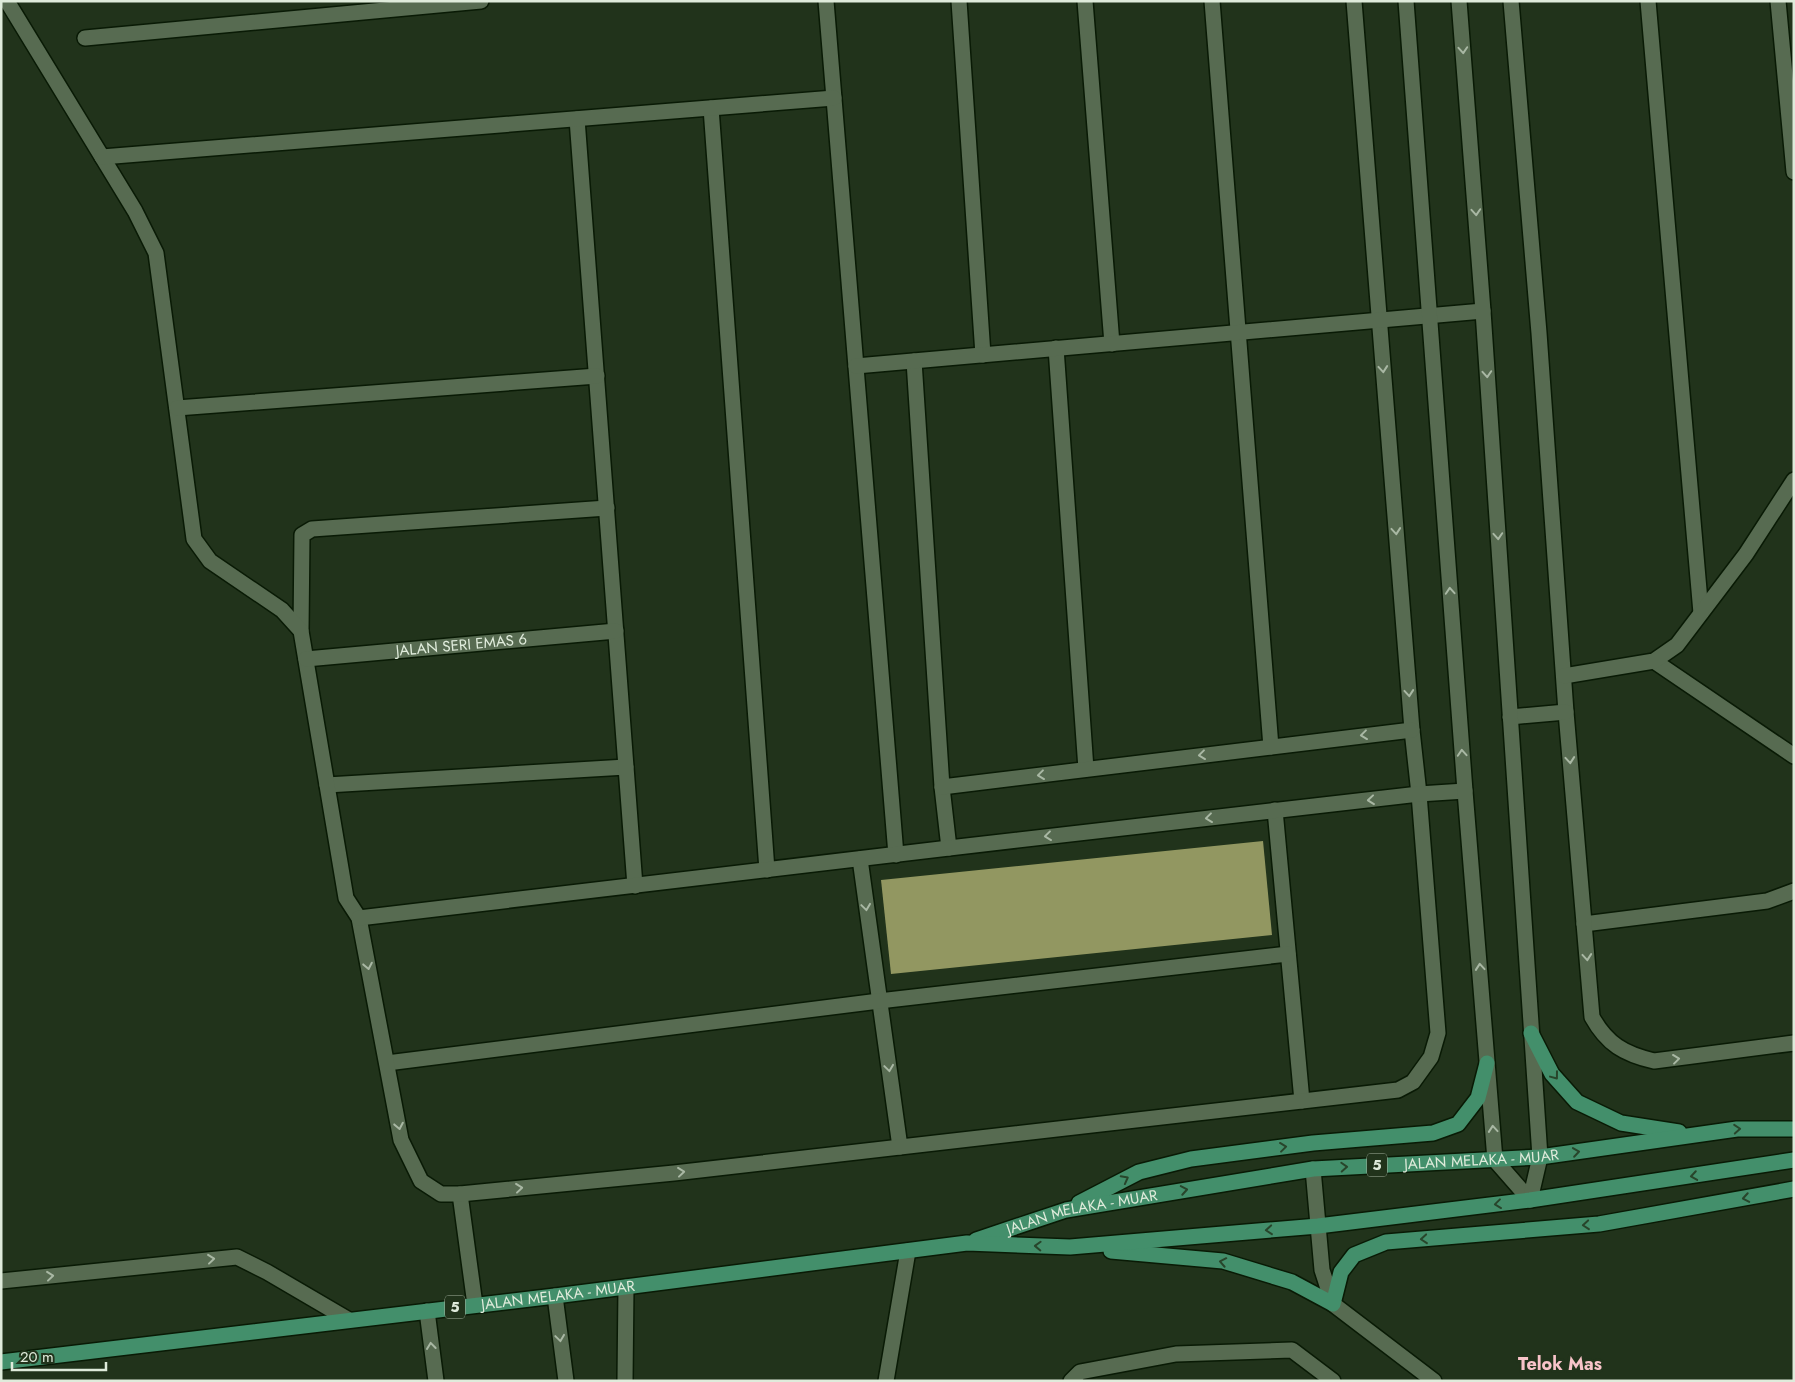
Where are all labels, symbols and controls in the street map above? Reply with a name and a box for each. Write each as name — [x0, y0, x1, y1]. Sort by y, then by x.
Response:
one-way arrow — [1457, 46, 1468, 54]
one-way arrow — [1470, 208, 1481, 216]
one-way arrow — [1377, 365, 1388, 373]
one-way arrow — [1482, 370, 1493, 378]
one-way arrow — [1390, 527, 1401, 535]
one-way arrow — [1493, 532, 1504, 540]
one-way arrow — [1445, 587, 1456, 595]
street label: JALAN SERI EMAS 6 — [393, 628, 528, 662]
one-way arrow — [1403, 689, 1414, 697]
one-way arrow — [1359, 730, 1368, 740]
one-way arrow — [1198, 749, 1206, 760]
one-way arrow — [1457, 749, 1468, 757]
one-way arrow — [1564, 757, 1575, 765]
one-way arrow — [1037, 769, 1045, 780]
one-way arrow — [1367, 794, 1375, 805]
one-way arrow — [1205, 812, 1213, 823]
one-way arrow — [1044, 830, 1052, 841]
one-way arrow — [860, 904, 871, 912]
one-way arrow — [1581, 953, 1592, 961]
one-way arrow — [363, 962, 373, 970]
one-way arrow — [1475, 963, 1486, 971]
one-way arrow — [1673, 1054, 1681, 1065]
one-way arrow — [883, 1064, 893, 1073]
one-way arrow — [1549, 1070, 1558, 1080]
one-way arrow — [393, 1121, 403, 1130]
one-way arrow — [1733, 1124, 1741, 1135]
one-way arrow — [1488, 1125, 1499, 1133]
one-way arrow — [1280, 1142, 1288, 1153]
street label: JALAN MELAKA - MUAR — [1402, 1143, 1561, 1175]
one-way arrow — [1572, 1147, 1581, 1157]
road number: 5 — [1367, 1154, 1387, 1176]
one-way arrow — [1341, 1162, 1349, 1172]
one-way arrow — [677, 1167, 685, 1178]
one-way arrow — [1689, 1170, 1698, 1180]
one-way arrow — [1120, 1175, 1129, 1185]
one-way arrow — [516, 1183, 524, 1194]
street label: JALAN MELAKA - MUAR — [1002, 1184, 1160, 1241]
one-way arrow — [1179, 1186, 1188, 1196]
one-way arrow — [1741, 1192, 1750, 1202]
one-way arrow — [1494, 1198, 1502, 1209]
one-way arrow — [1581, 1219, 1589, 1230]
one-way arrow — [1265, 1224, 1273, 1235]
one-way arrow — [1419, 1233, 1427, 1244]
one-way arrow — [1033, 1240, 1041, 1251]
one-way arrow — [208, 1254, 216, 1265]
one-way arrow — [1218, 1257, 1227, 1267]
one-way arrow — [46, 1271, 54, 1282]
street label: JALAN MELAKA - MUAR — [478, 1275, 637, 1316]
road number: 5 — [445, 1295, 465, 1318]
one-way arrow — [554, 1335, 565, 1343]
scale bar — [12, 1340, 106, 1372]
one-way arrow — [426, 1341, 437, 1349]
text: 20 m — [20, 1346, 54, 1368]
district label: Telok Mas — [1518, 1351, 1602, 1377]

